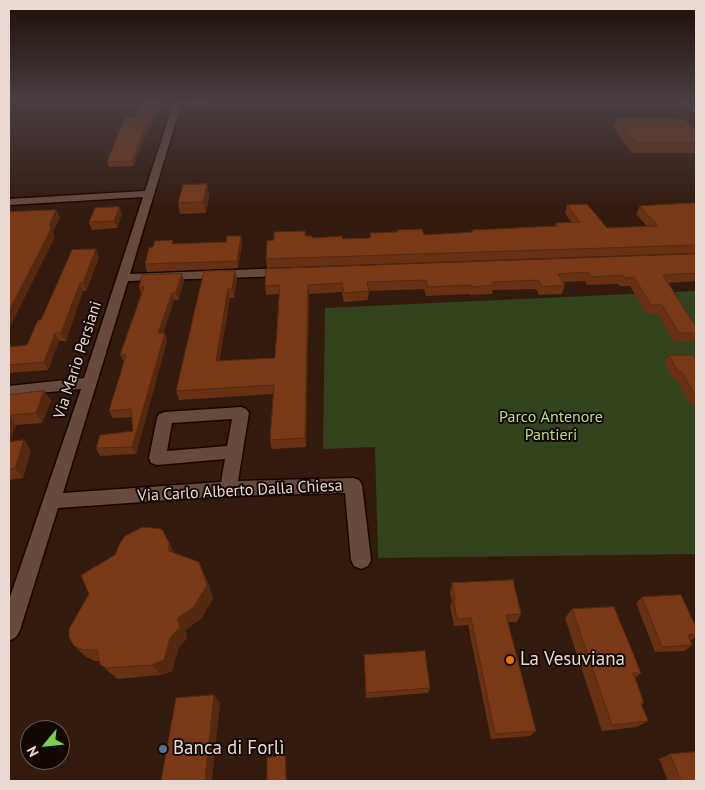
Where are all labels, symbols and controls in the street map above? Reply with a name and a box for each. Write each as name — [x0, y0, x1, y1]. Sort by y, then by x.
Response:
street label: Via Mario Persiani — [50, 299, 106, 421]
park label: Parco Antenore Pantieri — [499, 407, 603, 445]
street label: Via Carlo Alberto Dalla Chiesa — [137, 476, 343, 506]
place label: La Vesuviana — [520, 649, 625, 671]
marker: La Vesuviana — [504, 654, 516, 666]
north arrow — [20, 720, 70, 770]
place label: Banca di Forlì — [173, 738, 284, 760]
text: N — [23, 743, 43, 760]
marker: Banca di Forlì — [157, 743, 169, 755]

